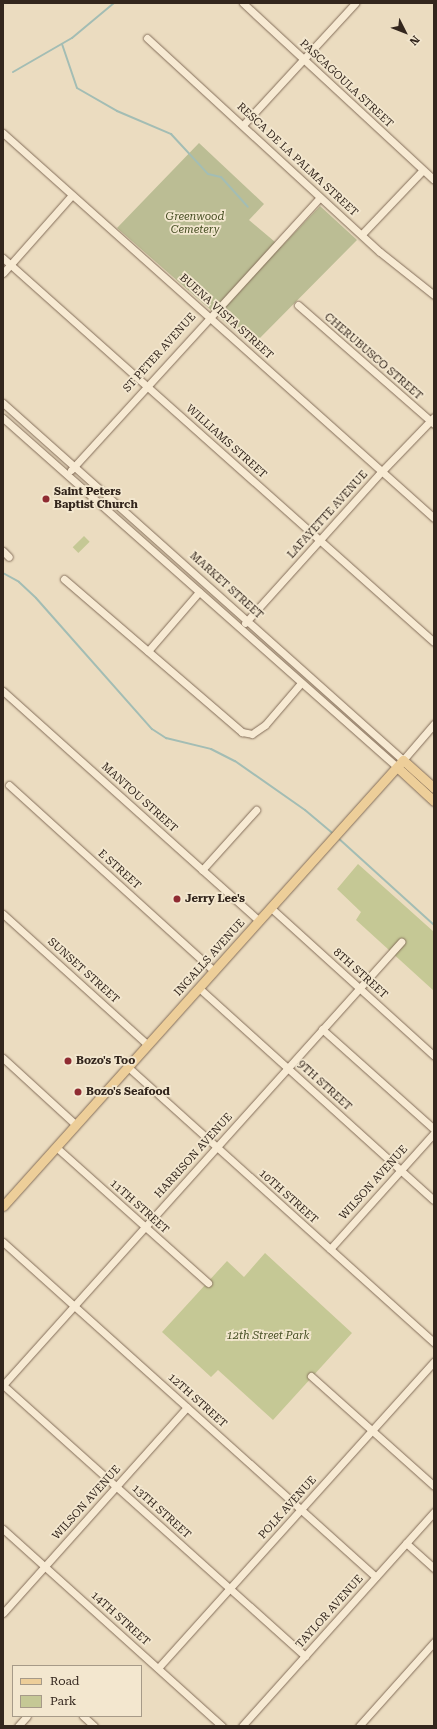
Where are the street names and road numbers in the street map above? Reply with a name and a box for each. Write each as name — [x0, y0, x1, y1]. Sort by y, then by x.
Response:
street label: PASCAGOULA STREET — [296, 37, 396, 131]
street label: RESCA DE LA PALMA STREET — [234, 100, 360, 220]
street label: BUENA VISTA STREET — [177, 272, 275, 362]
street label: ST PETER AVENUE — [121, 311, 199, 395]
street label: CHERUBUSCO STREET — [321, 311, 425, 403]
street label: WILLIAMS STREET — [183, 402, 269, 482]
street label: LAFAYETTE AVENUE — [285, 468, 371, 562]
street label: MARKET STREET — [187, 550, 265, 622]
street label: MANTOU STREET — [98, 760, 180, 836]
street label: E STREET — [95, 847, 143, 893]
street label: INGALLS AVENUE — [172, 917, 248, 999]
street label: SUNSET STREET — [45, 936, 121, 1006]
street label: 8TH STREET — [330, 946, 390, 1002]
street label: 9TH STREET — [294, 1058, 354, 1114]
street label: HARRISON AVENUE — [152, 1111, 236, 1201]
street label: WILSON AVENUE — [337, 1143, 411, 1223]
street label: 10TH STREET — [256, 1167, 320, 1227]
street label: 11TH STREET — [107, 1177, 171, 1237]
street label: 12TH STREET — [165, 1371, 229, 1431]
street label: WILSON AVENUE — [50, 1463, 124, 1543]
street label: POLK AVENUE — [256, 1474, 320, 1542]
street label: 13TH STREET — [129, 1482, 193, 1542]
street label: TAYLOR AVENUE — [294, 1573, 366, 1651]
street label: 14TH STREET — [88, 1589, 152, 1649]

